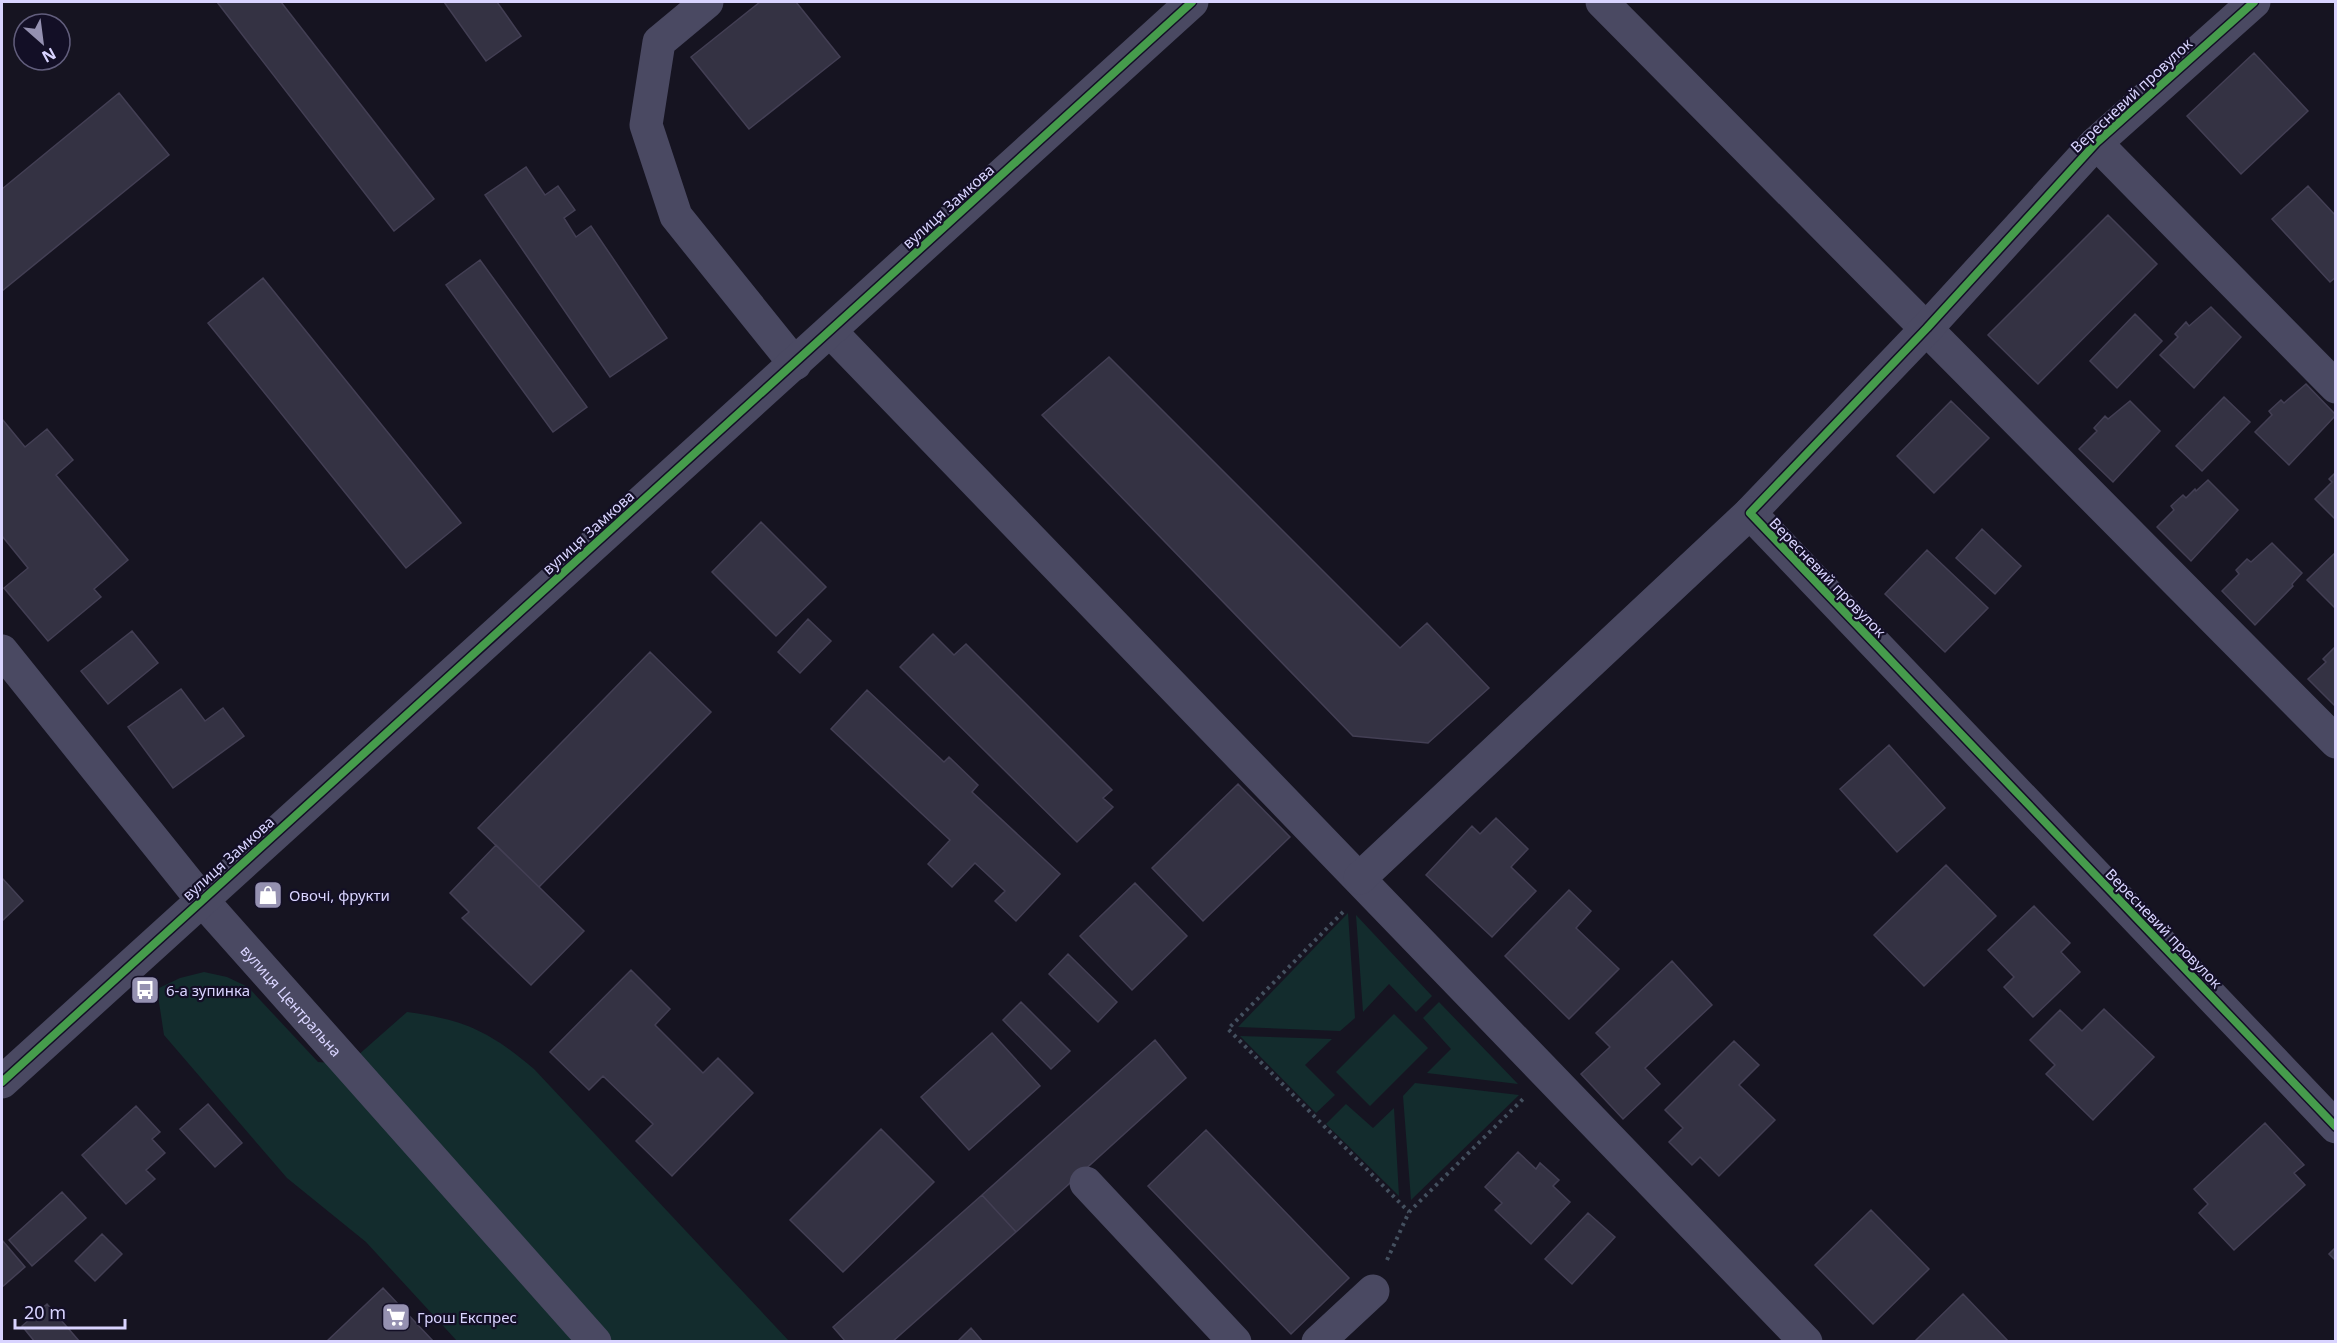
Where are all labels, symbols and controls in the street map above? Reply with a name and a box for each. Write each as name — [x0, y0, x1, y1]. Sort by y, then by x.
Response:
north arrow — [12, 12, 72, 72]
street label: Вересневий провулок — [2066, 33, 2196, 157]
text: N — [38, 42, 60, 68]
street label: вулиця Замкова — [898, 159, 998, 253]
street label: вулиця Замкова — [538, 485, 638, 579]
street label: Вересневий провулок — [1765, 513, 1891, 641]
street label: вулиця Замкова — [178, 811, 278, 905]
street label: Вересневий провулок — [2101, 864, 2227, 992]
shop icon: Овочі, фрукти — [252, 879, 284, 911]
place label: Овочі, фрукти — [289, 885, 390, 905]
street label: вулиця Центральна — [237, 941, 346, 1061]
bus stop icon: 6-а зупинка — [129, 974, 161, 1006]
place label: 6-а зупинка — [166, 980, 250, 1000]
scale bar — [15, 1292, 124, 1330]
text: 20 m — [24, 1300, 66, 1324]
supermarket icon: Грош Експрес — [380, 1301, 412, 1333]
place label: Грош Експрес — [417, 1307, 517, 1327]

